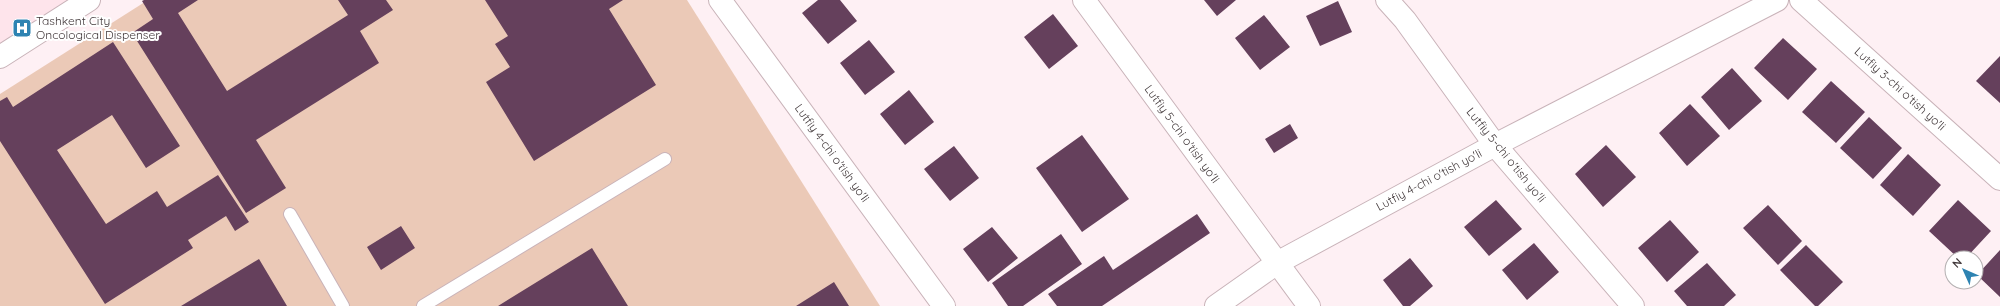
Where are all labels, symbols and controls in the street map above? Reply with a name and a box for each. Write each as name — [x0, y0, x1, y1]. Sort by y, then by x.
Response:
place label: Tashkent City Oncological Dispenser — [36, 13, 160, 42]
hospital icon: Tashkent City Oncological Dispenser — [11, 17, 33, 39]
street label: Lutfiy 3-chi o'tish yo'li — [1852, 44, 1949, 134]
street label: Lutfiy 5-chi o'tish yo'li — [1142, 82, 1223, 186]
street label: Lutfiy 4-chi o'tish yo'li — [792, 101, 873, 205]
street label: Lutfiy 5-chi o'tish yo'li — [1463, 104, 1549, 205]
street label: Lutfiy 4-chi o'tish yo'li — [1373, 145, 1484, 214]
north arrow — [1944, 250, 1984, 290]
text: N — [1949, 255, 1965, 271]

